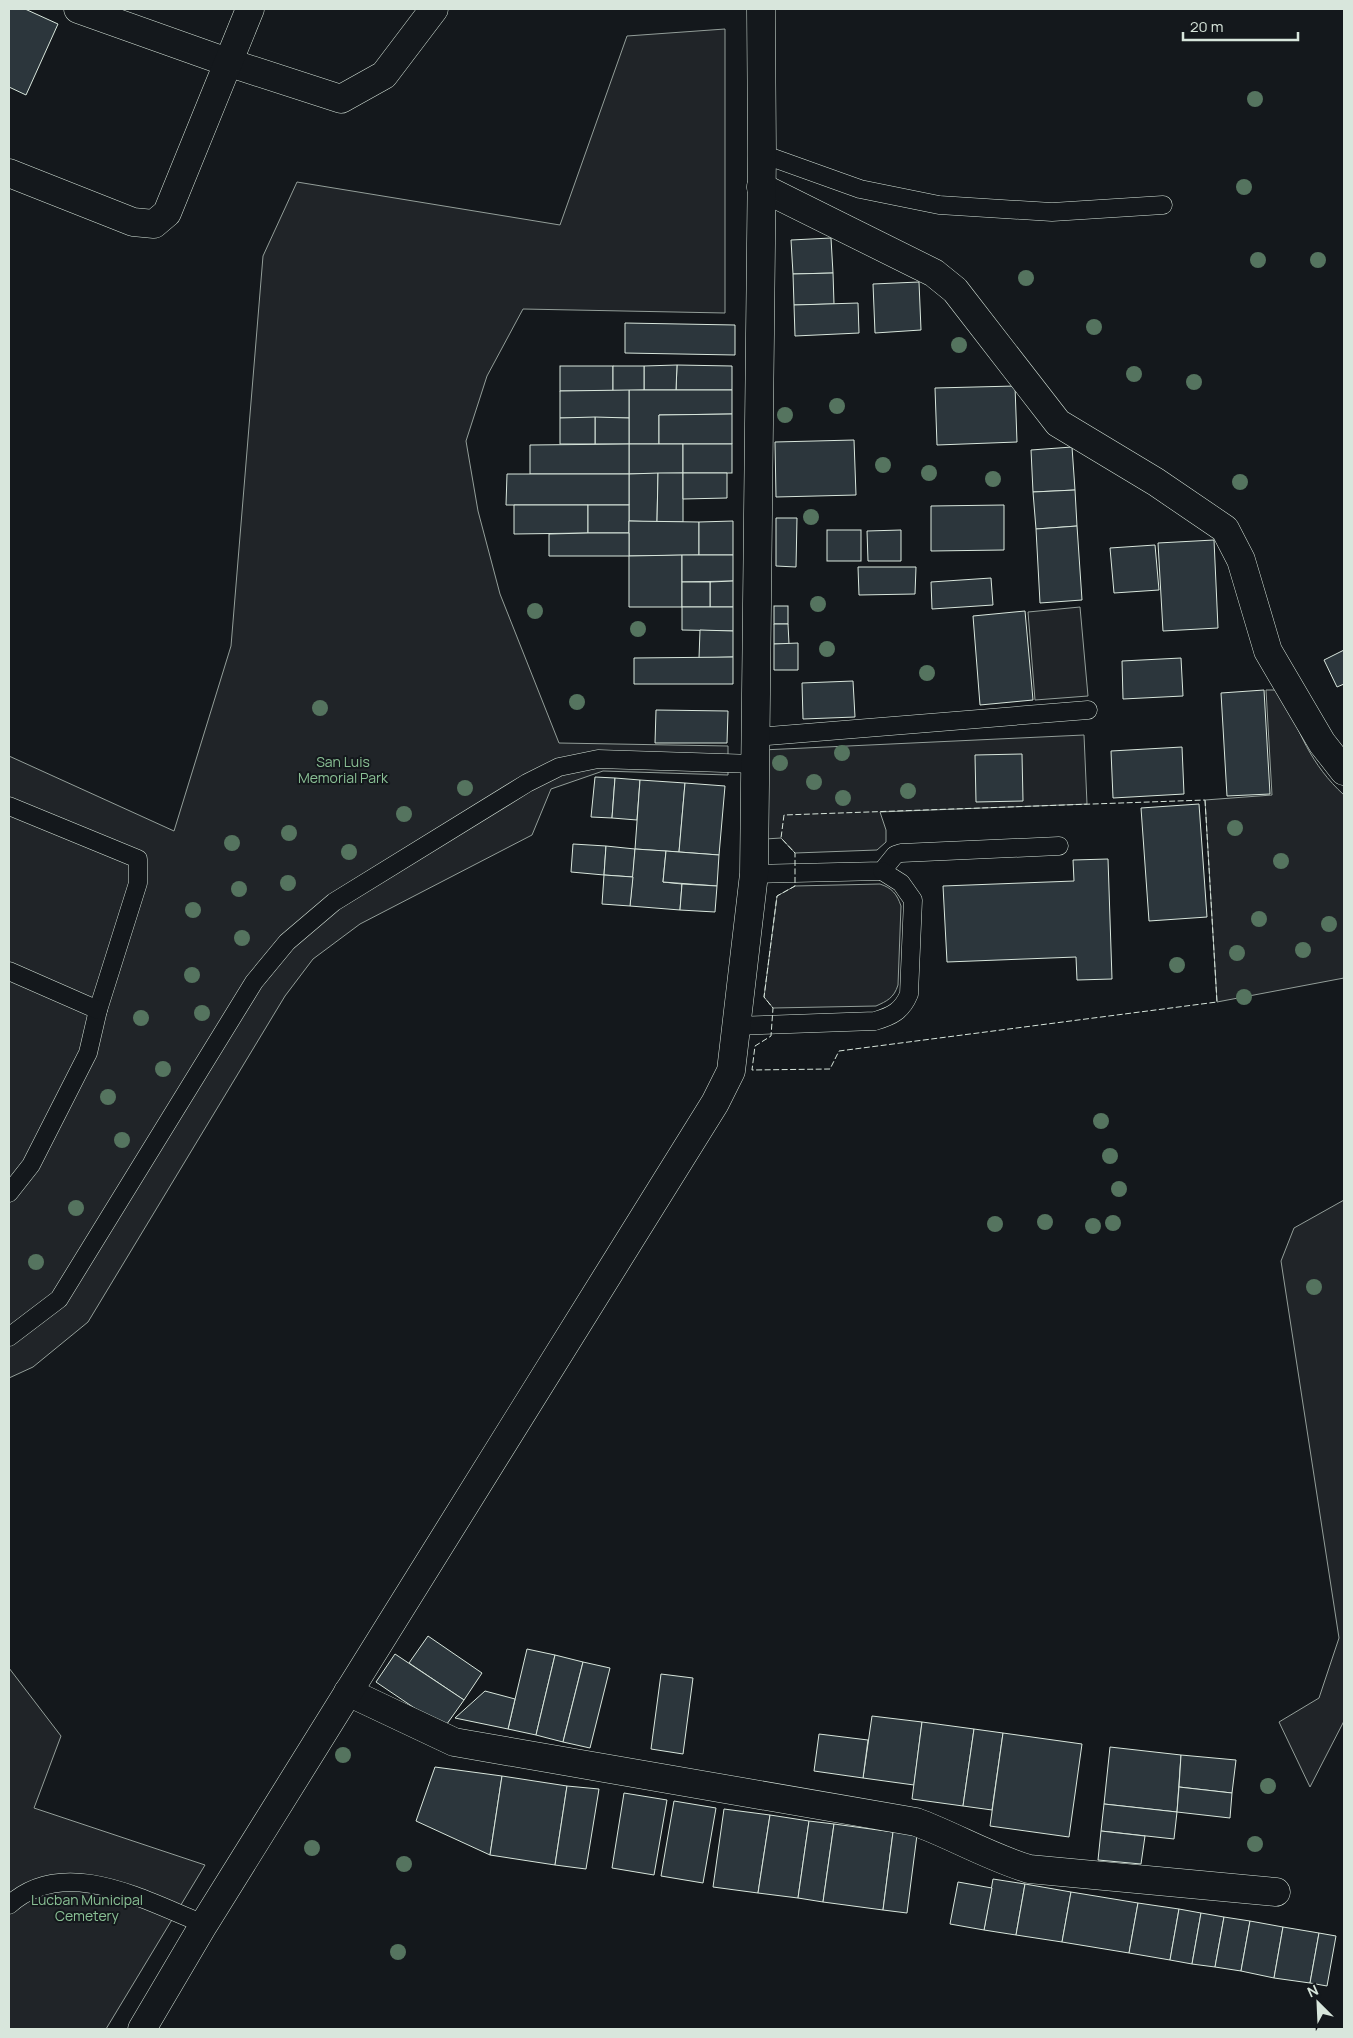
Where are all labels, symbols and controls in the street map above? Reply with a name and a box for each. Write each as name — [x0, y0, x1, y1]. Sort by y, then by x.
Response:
scale bar — [1183, 10, 1298, 42]
text: 20 m — [1190, 16, 1223, 37]
park label: San Luis Memorial Park — [298, 752, 389, 787]
park label: Lucban Municipal Cemetery — [31, 1890, 143, 1925]
north arrow — [1293, 1978, 1343, 2028]
text: N — [1304, 1980, 1321, 2001]

